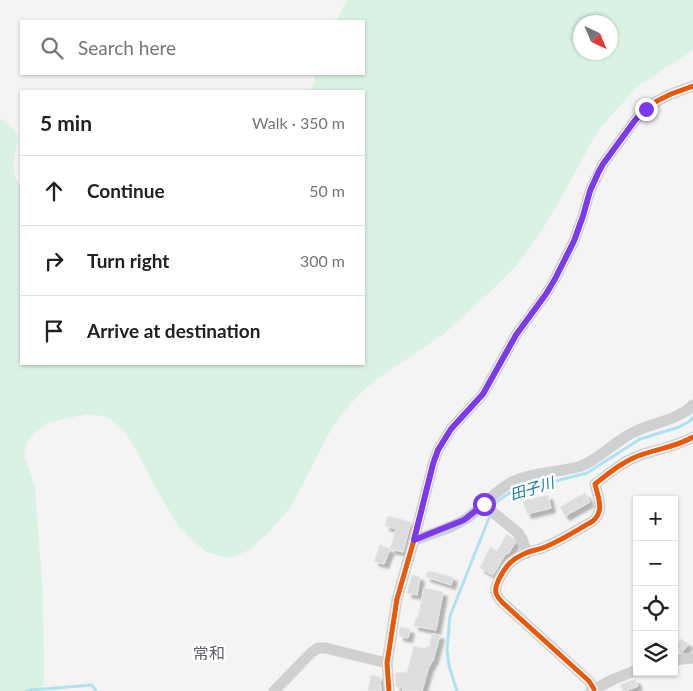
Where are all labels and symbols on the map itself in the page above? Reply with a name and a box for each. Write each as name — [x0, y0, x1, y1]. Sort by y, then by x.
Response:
north arrow — [573, 15, 618, 60]
route end — [635, 98, 658, 121]
water label: 田子川 — [508, 472, 558, 503]
route start — [473, 493, 496, 516]
district label: 常和 — [193, 643, 225, 662]

